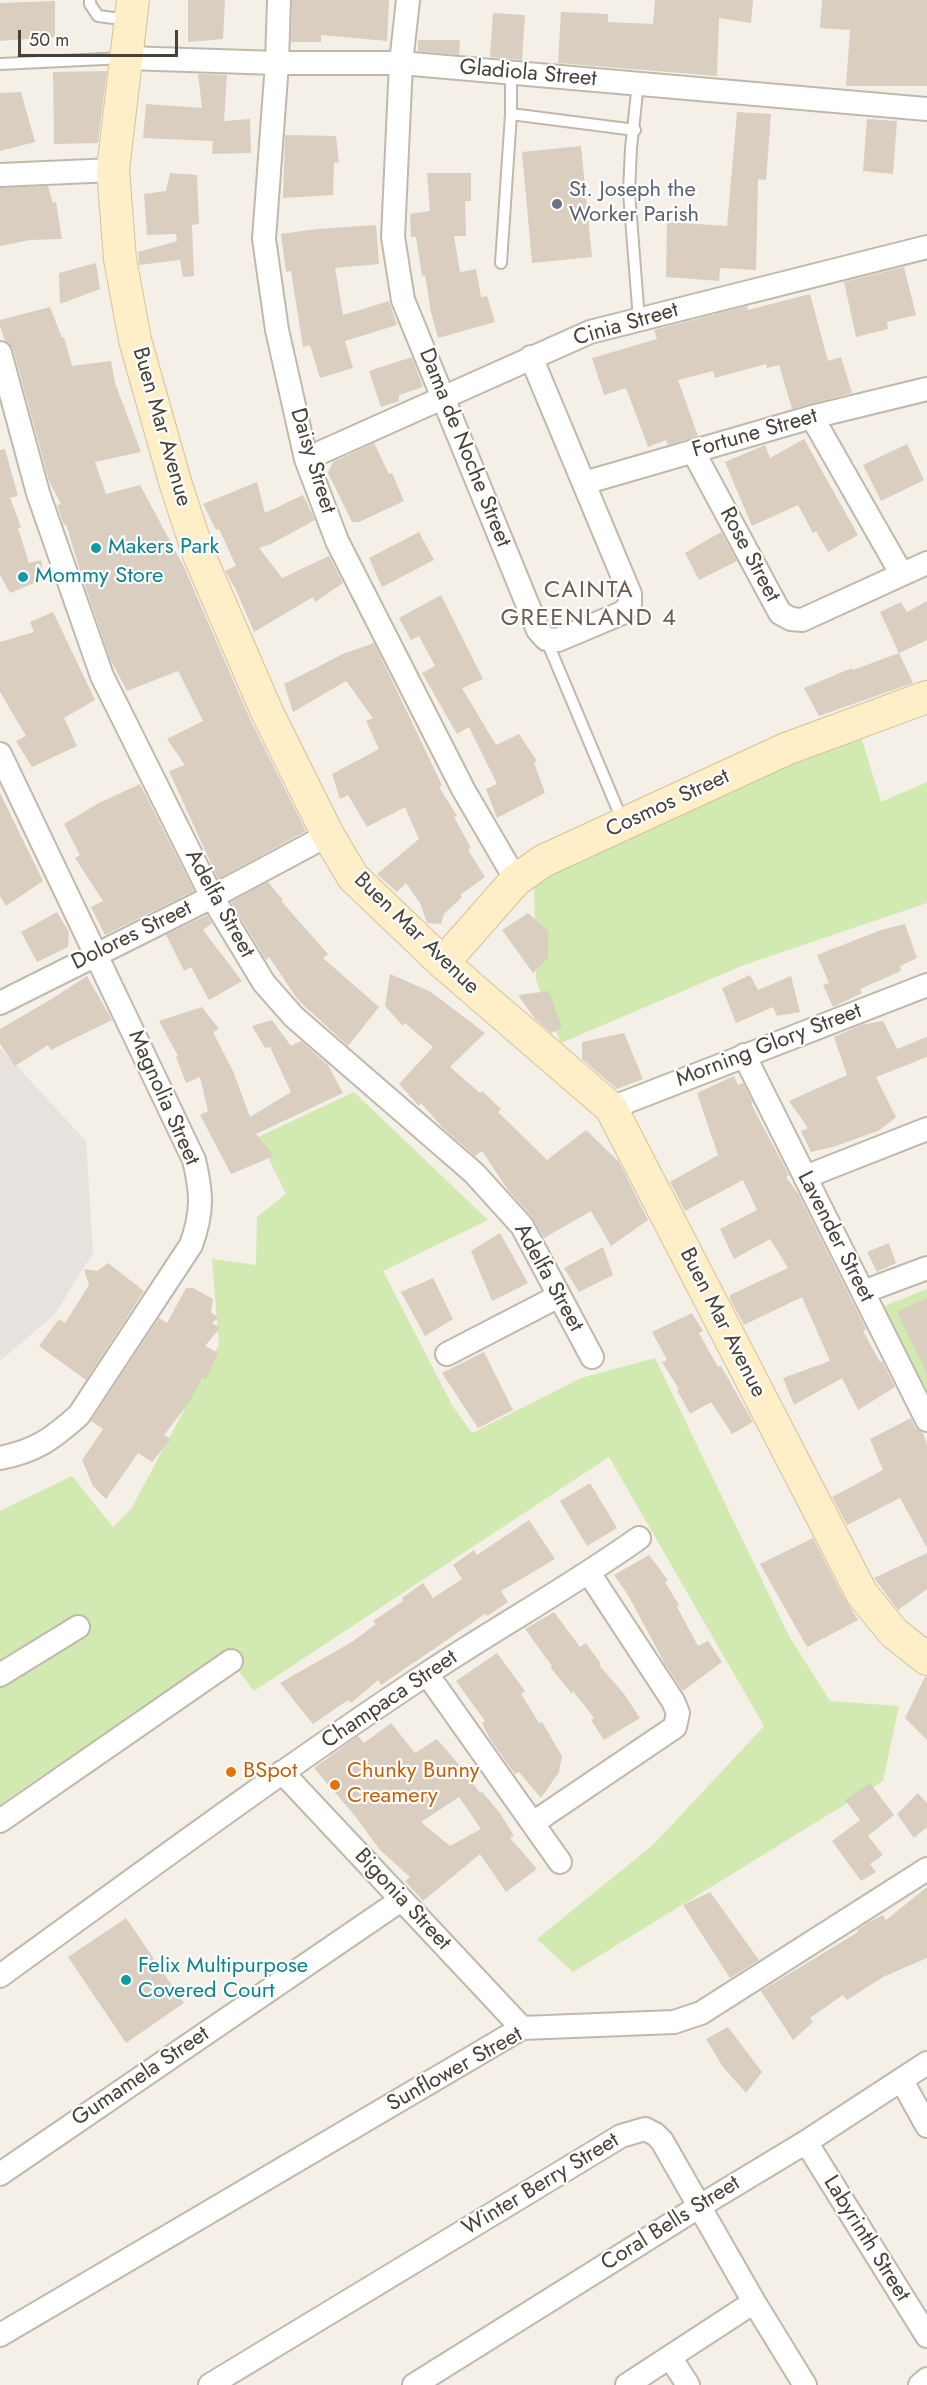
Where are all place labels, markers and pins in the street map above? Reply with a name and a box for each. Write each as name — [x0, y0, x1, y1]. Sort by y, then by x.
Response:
place label: St. Joseph the Worker Parish — [569, 178, 699, 230]
marker: St. Joseph the Worker Parish — [550, 197, 564, 211]
place label: Makers Park — [108, 535, 219, 561]
marker: Makers Park — [89, 541, 103, 555]
place label: Mommy Store — [35, 564, 163, 590]
marker: Mommy Store — [16, 570, 30, 584]
place label: BSpot — [243, 1759, 297, 1785]
place label: Chunky Bunny Creamery — [347, 1759, 480, 1810]
marker: BSpot — [224, 1765, 238, 1779]
marker: Chunky Bunny Creamery — [328, 1778, 342, 1792]
place label: Felix Multipurpose Covered Court — [138, 1954, 308, 2006]
marker: Felix Multipurpose Covered Court — [119, 1973, 133, 1987]

